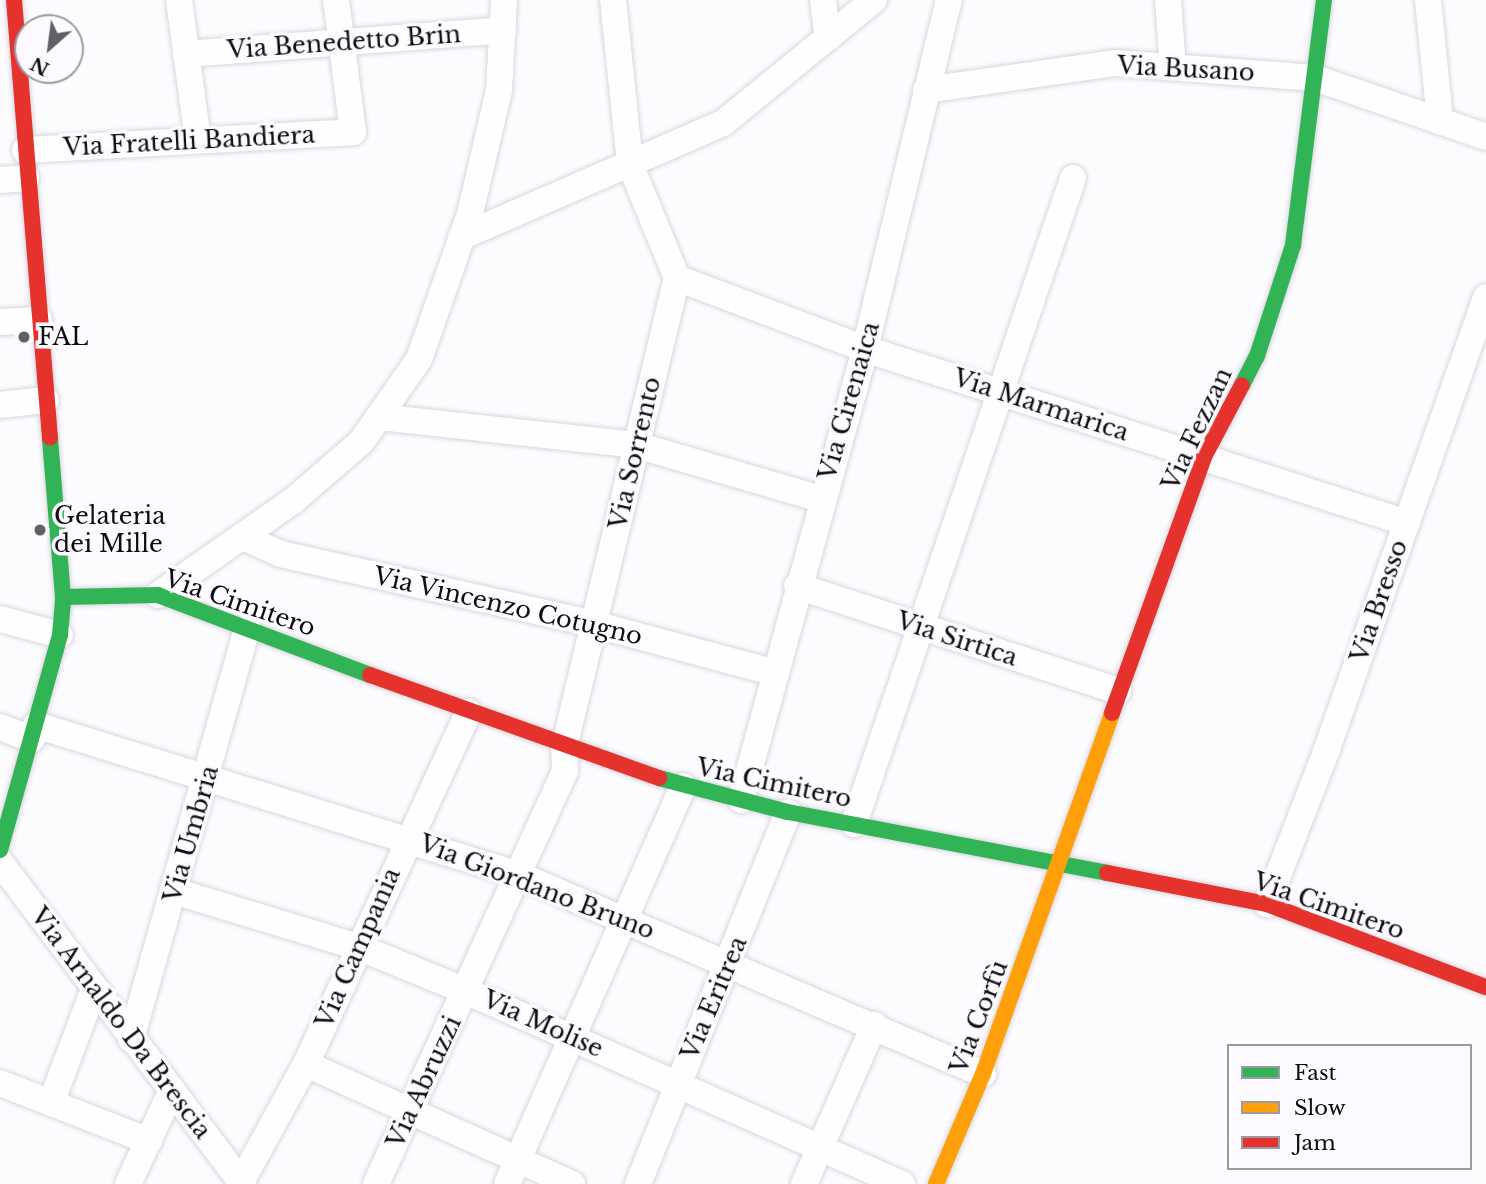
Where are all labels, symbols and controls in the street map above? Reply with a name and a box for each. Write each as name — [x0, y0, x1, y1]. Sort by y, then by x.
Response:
north arrow — [14, 14, 84, 84]
street label: Via Benedetto Brin — [226, 19, 462, 65]
street label: Via Busano — [1116, 51, 1256, 87]
text: N — [27, 52, 53, 81]
street label: Via Fratelli Bandiera — [62, 120, 316, 162]
street label: Via Cirenaica — [813, 318, 885, 484]
place label: FAL — [38, 323, 88, 351]
marker: FAL — [16, 329, 32, 345]
street label: Via Marmarica — [950, 363, 1132, 447]
street label: Via Fezzan — [1156, 363, 1238, 495]
street label: Via Sorrento — [603, 374, 667, 532]
place label: Gelateria dei Mille — [54, 502, 165, 558]
marker: Gelateria dei Mille — [32, 522, 48, 538]
street label: Via Bresso — [1345, 536, 1413, 666]
street label: Via Vincenzo Cotugno — [370, 561, 646, 651]
street label: Via Cimitero — [161, 564, 319, 642]
street label: Via Sirtica — [893, 606, 1021, 672]
street label: Via Cimitero — [694, 752, 854, 814]
street label: Via Umbria — [158, 762, 224, 906]
street label: Via Giordano Bruno — [415, 829, 659, 945]
street label: Via Campania — [310, 863, 406, 1033]
street label: Via Cimitero — [1250, 867, 1408, 945]
street label: Via Arnaldo Da Brescia — [24, 901, 218, 1145]
street label: Via Eritrea — [675, 932, 753, 1064]
street label: Via Corfù — [944, 956, 1014, 1078]
street label: Via Molise — [478, 985, 608, 1063]
street label: Via Abruzzi — [381, 1011, 467, 1153]
legend — [1227, 1044, 1472, 1170]
text: Fast — [1294, 1060, 1336, 1086]
text: Slow — [1294, 1095, 1346, 1121]
text: Jam — [1294, 1130, 1336, 1156]

